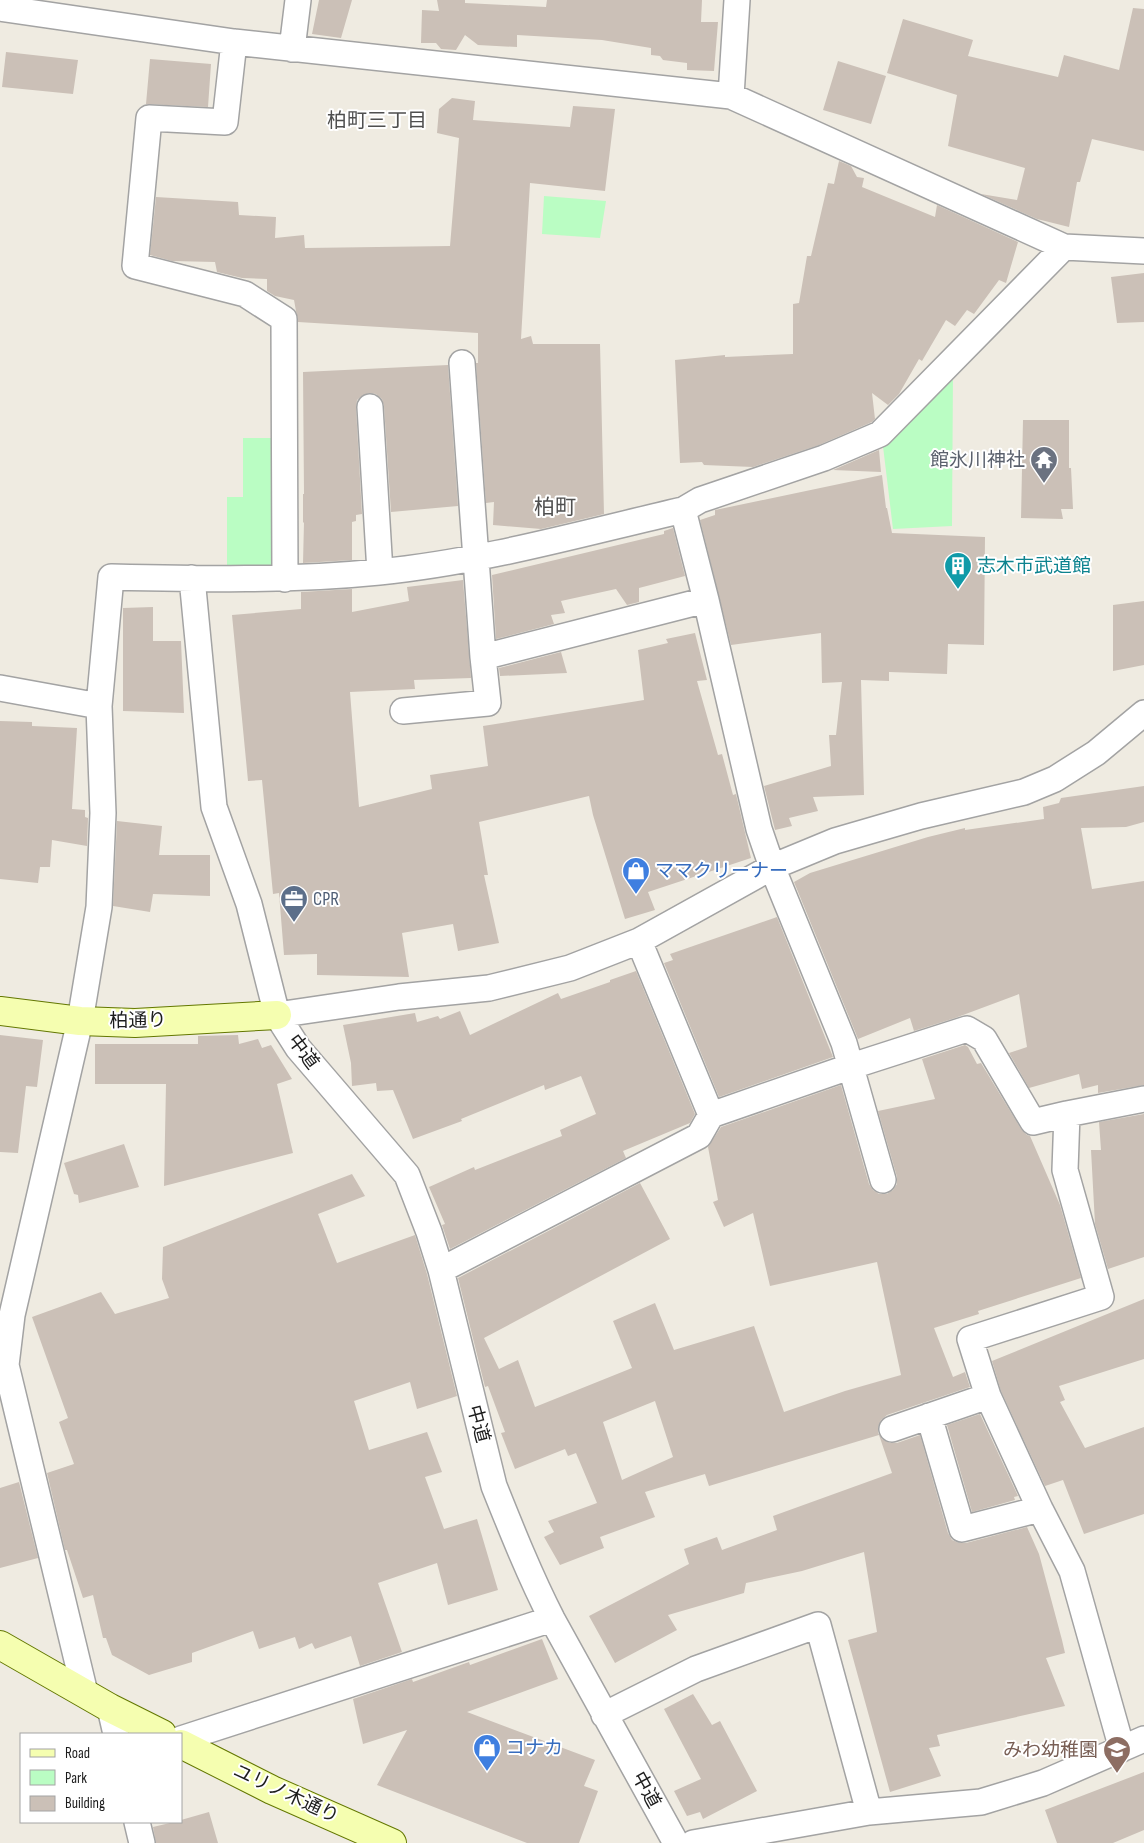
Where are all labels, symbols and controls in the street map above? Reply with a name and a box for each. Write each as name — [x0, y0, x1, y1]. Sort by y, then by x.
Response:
district label: 柏町三丁目 — [327, 109, 427, 133]
temple icon: 館氷川神社 — [1029, 445, 1059, 484]
place label: 館氷川神社 — [930, 449, 1025, 472]
district label: 柏町 — [534, 495, 576, 520]
building icon: 志木市武道館 — [943, 551, 973, 590]
place label: 志木市武道館 — [977, 555, 1091, 578]
shop icon: ママクリーナー — [621, 856, 651, 895]
place label: ママクリーナー — [655, 860, 788, 883]
office icon: CPR — [279, 884, 309, 923]
place label: CPR — [313, 888, 339, 911]
street label: 柏通り — [109, 1009, 167, 1033]
street label: 中道 — [282, 1030, 324, 1074]
street label: 中道 — [462, 1403, 494, 1445]
legend — [20, 1733, 182, 1823]
shop icon: コナカ — [472, 1733, 502, 1772]
school or university icon: みわ幼稚園 — [1102, 1735, 1132, 1774]
place label: コナカ — [506, 1737, 563, 1760]
place label: みわ幼稚園 — [1003, 1739, 1098, 1762]
text: Road — [65, 1744, 90, 1763]
street label: ユリノ木通り — [229, 1759, 343, 1829]
street label: 中道 — [627, 1768, 665, 1812]
text: Park — [65, 1769, 87, 1788]
text: Building — [65, 1794, 105, 1813]

